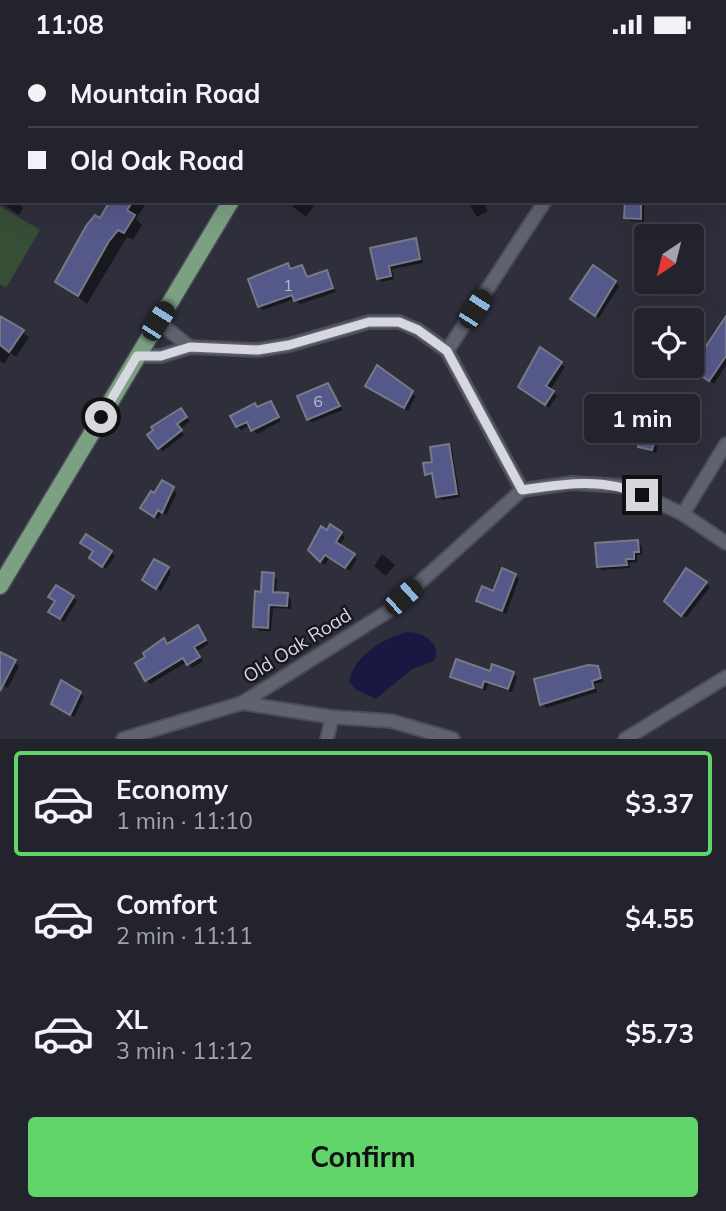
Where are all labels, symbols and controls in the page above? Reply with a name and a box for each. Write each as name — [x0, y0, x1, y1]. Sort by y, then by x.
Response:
text: 11:08 — [35, 8, 104, 41]
text: Mountain Road — [70, 77, 260, 110]
text: Old Oak Road — [70, 144, 244, 177]
north arrow — [634, 224, 704, 294]
map controls — [634, 224, 704, 378]
house number: 1 — [283, 275, 293, 295]
car — [455, 286, 496, 332]
car — [138, 298, 179, 344]
button: locate — [634, 308, 704, 378]
house number: 6 — [313, 391, 323, 411]
callout: 1 min — [584, 393, 700, 443]
route start — [85, 401, 117, 433]
text: 1 min — [612, 404, 672, 433]
route end — [626, 479, 658, 511]
car — [381, 575, 426, 619]
street label: Old Oak Road — [239, 602, 355, 688]
icon: car — [32, 772, 95, 835]
text: Economy — [116, 773, 228, 806]
text: $3.37 — [625, 787, 694, 820]
text: 1 min · 11:10 — [116, 806, 253, 835]
icon: car — [32, 887, 95, 950]
text: Comfort — [116, 888, 217, 921]
text: $4.55 — [625, 902, 694, 935]
text: 2 min · 11:11 — [116, 921, 253, 950]
icon: car — [32, 1002, 95, 1065]
text: XL — [116, 1003, 148, 1036]
text: $5.73 — [625, 1017, 694, 1050]
text: 3 min · 11:12 — [116, 1036, 253, 1065]
button: Confirm — [28, 1117, 698, 1197]

